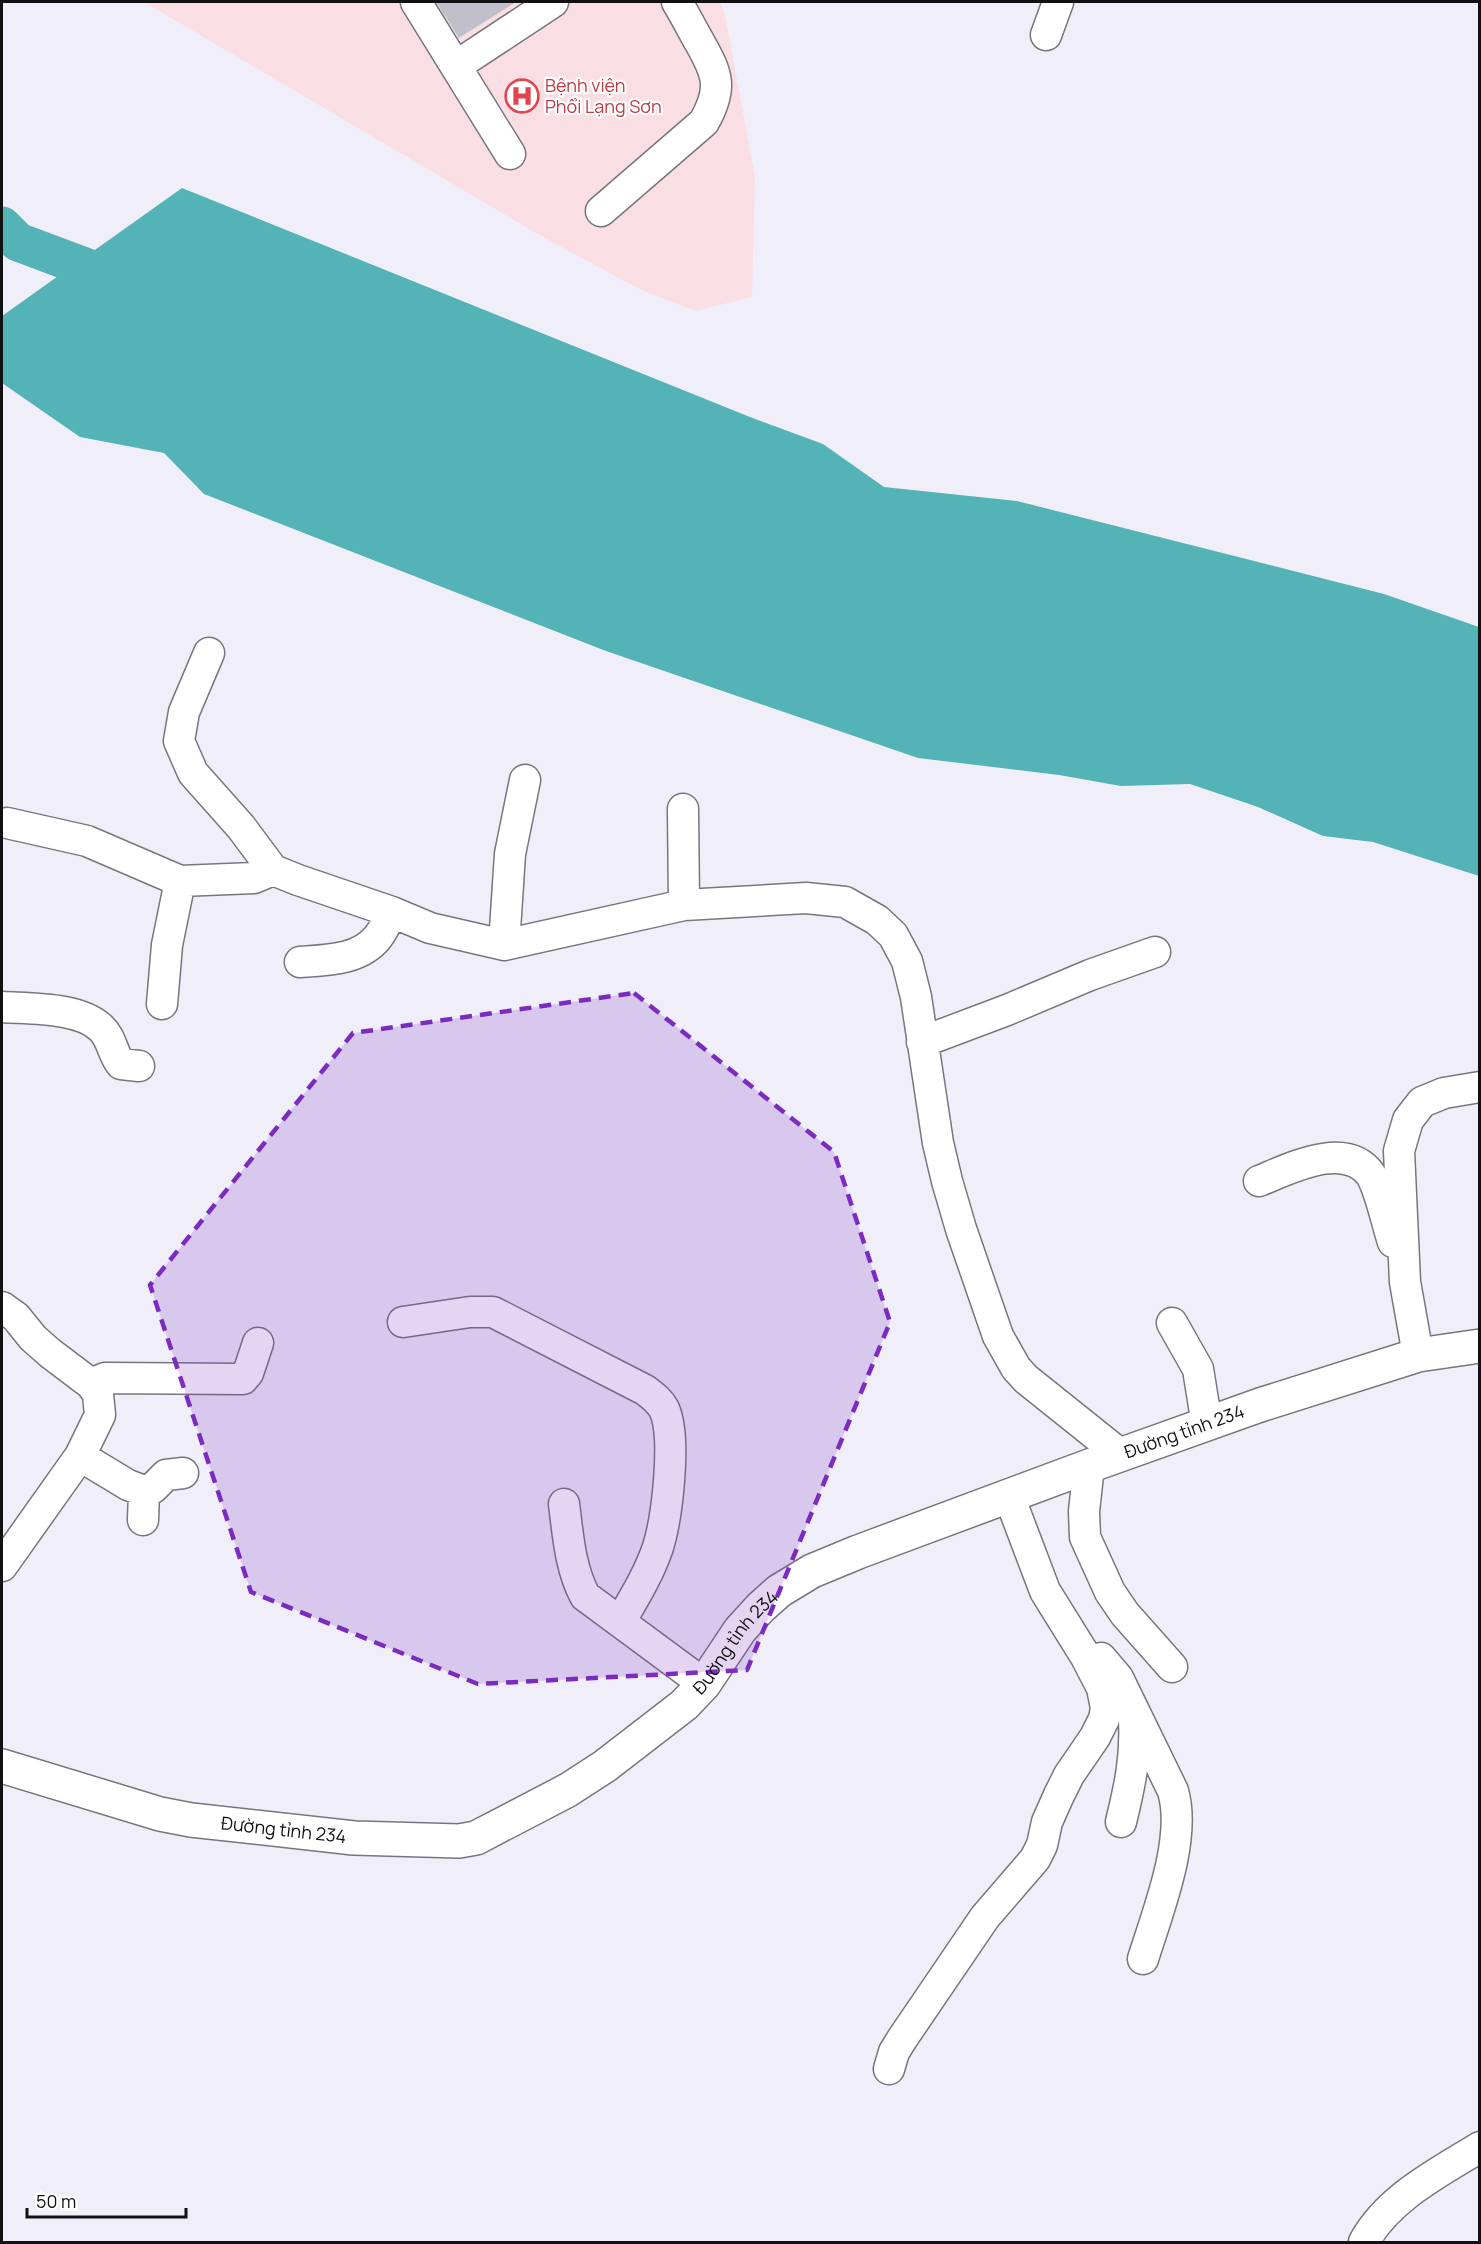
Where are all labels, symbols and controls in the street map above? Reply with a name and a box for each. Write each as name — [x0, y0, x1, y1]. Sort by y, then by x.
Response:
place label: Bệnh viện Phổi Lạng Sơn — [545, 73, 662, 118]
hospital icon: Bệnh viện Phổi Lạng Sơn — [504, 78, 540, 114]
street label: Đường tỉnh 234 — [1121, 1399, 1247, 1463]
street label: Đường tỉnh 234 — [687, 1585, 783, 1699]
street label: Đường tỉnh 234 — [220, 1810, 348, 1848]
scale bar — [27, 2181, 186, 2219]
text: 50 m — [36, 2189, 76, 2213]

